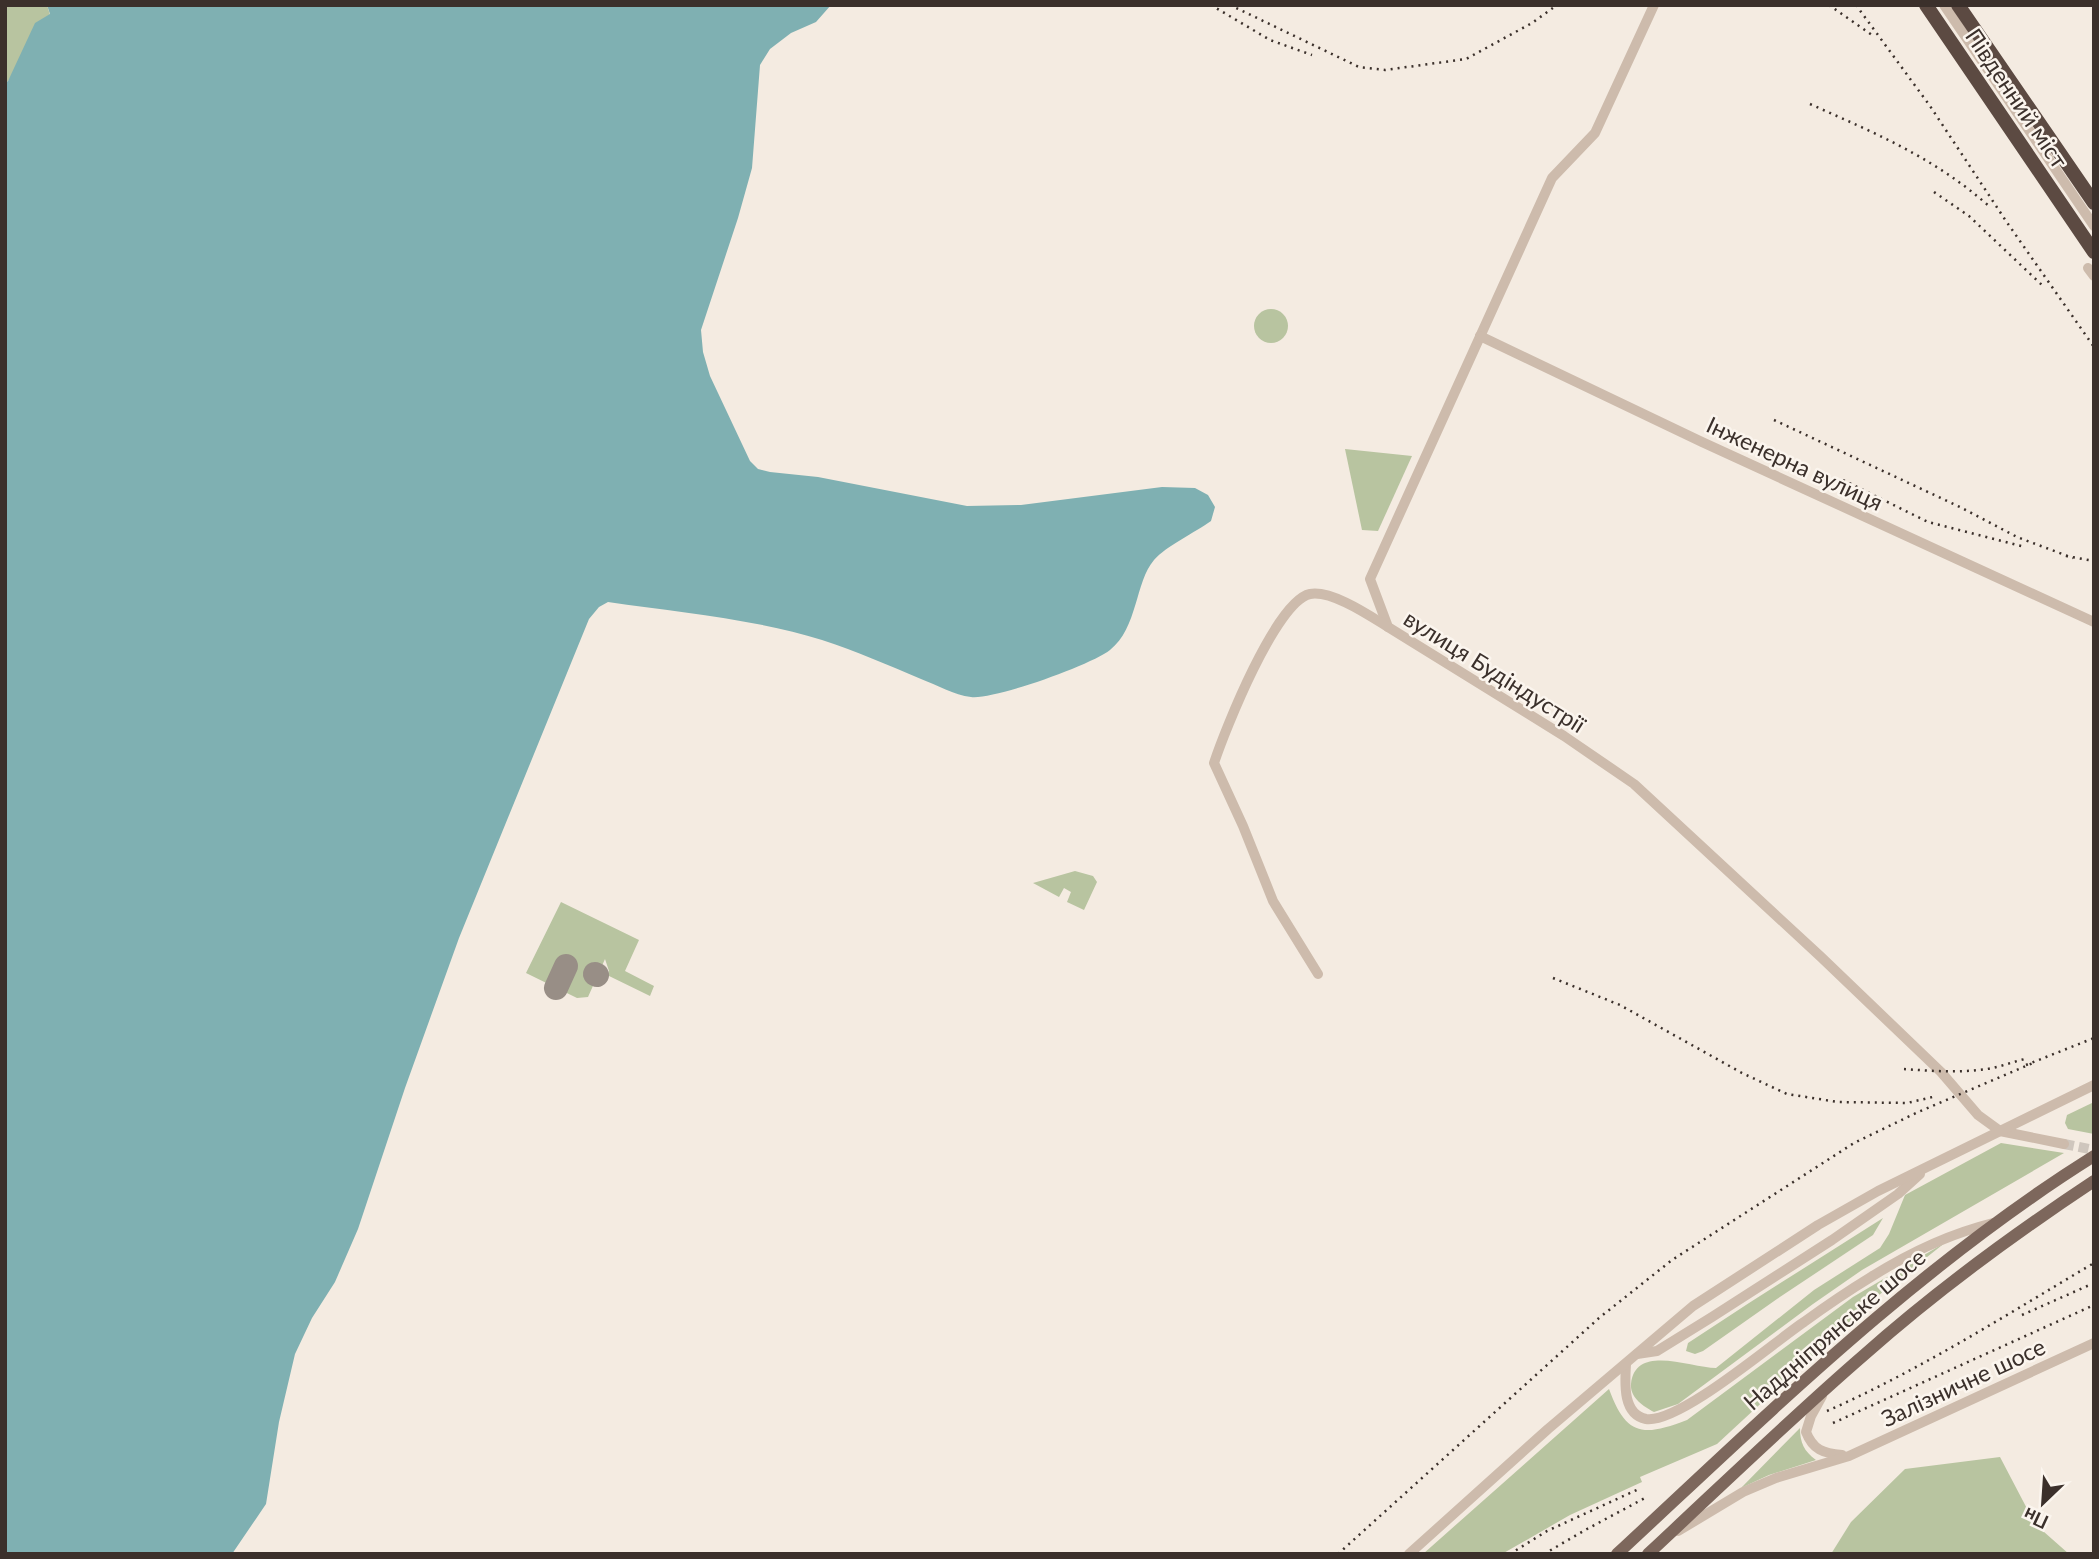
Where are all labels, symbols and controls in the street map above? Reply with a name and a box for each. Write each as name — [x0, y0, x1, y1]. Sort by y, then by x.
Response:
street label: Південний міст — [1960, 23, 2074, 173]
street label: Інженерна вулиця — [1702, 410, 1888, 516]
street label: вулиця Будіндустрії — [1399, 604, 1591, 738]
street label: Наддніпрянське шосе — [1737, 1242, 1931, 1416]
street label: Залізничне шосе — [1877, 1332, 2049, 1432]
north arrow — [2008, 1468, 2078, 1538]
text: Пн — [2019, 1503, 2052, 1535]

